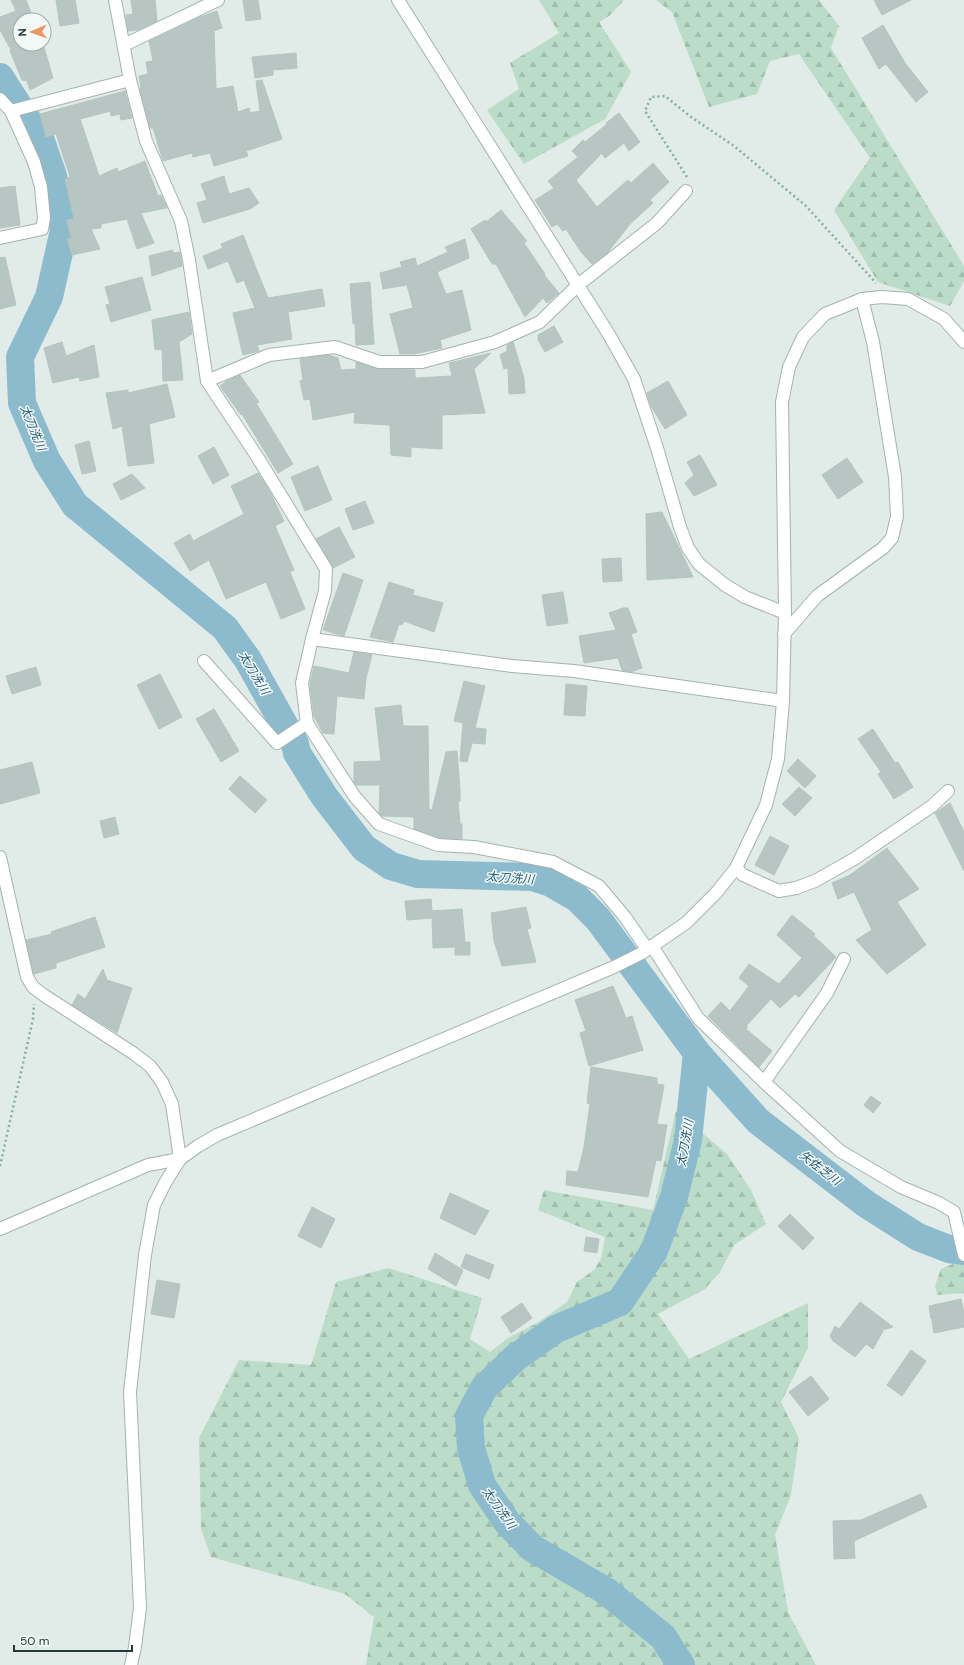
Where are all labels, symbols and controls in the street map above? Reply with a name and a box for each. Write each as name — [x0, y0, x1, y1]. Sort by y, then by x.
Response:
north arrow — [12, 12, 52, 52]
text: N — [15, 28, 29, 37]
water label: 太刀洗川 — [17, 403, 50, 455]
water label: 太刀洗川 — [235, 648, 274, 699]
water label: 太刀洗川 — [485, 868, 536, 888]
water label: 太刀洗川 — [673, 1116, 697, 1168]
water label: 矢佐芝川 — [796, 1147, 845, 1190]
water label: 太刀洗川 — [478, 1484, 521, 1534]
scale bar — [14, 1627, 132, 1653]
text: 50 m — [20, 1633, 49, 1649]

